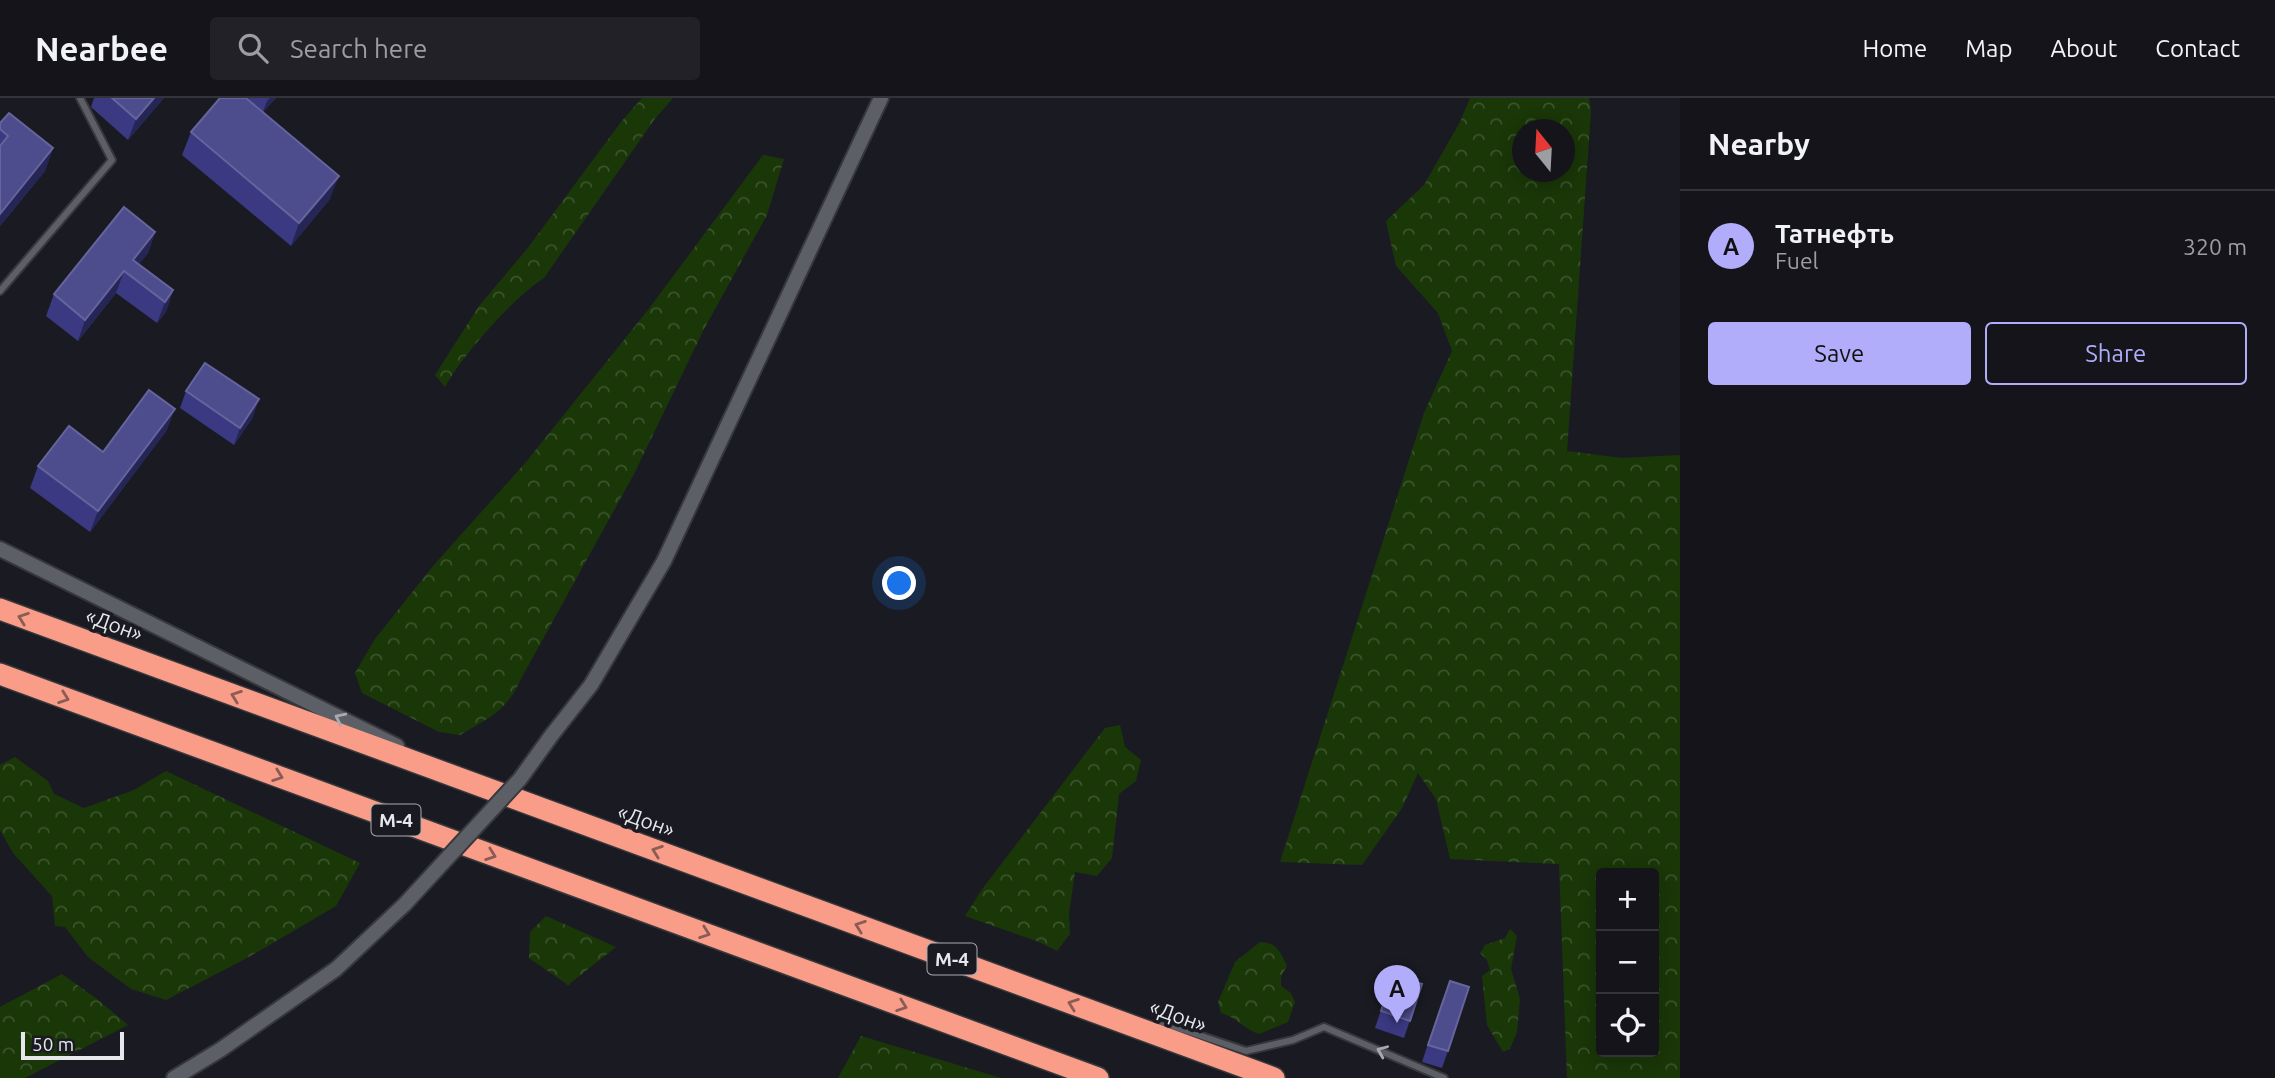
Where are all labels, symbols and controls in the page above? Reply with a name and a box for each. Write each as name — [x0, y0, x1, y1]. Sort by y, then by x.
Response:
search box — [210, 17, 700, 80]
icon: search — [234, 29, 272, 67]
text: Nearbee — [35, 30, 168, 67]
text: Search here — [290, 34, 427, 63]
text: Home — [1862, 35, 1927, 62]
text: Map — [1965, 35, 2012, 62]
text: About — [2050, 35, 2117, 62]
text: Contact — [2155, 35, 2240, 62]
north arrow — [1512, 119, 1575, 182]
text: Nearby — [1708, 127, 1810, 161]
text: Татнефть — [1775, 219, 1894, 248]
text: A — [1723, 234, 1739, 259]
text: 320 m — [2183, 234, 2247, 259]
text: Fuel — [1775, 248, 1819, 273]
button: Save — [1708, 322, 1971, 385]
button: Share — [1985, 322, 2247, 385]
your location — [882, 566, 916, 600]
street label: «Дон» — [83, 603, 146, 645]
one-way arrow — [17, 612, 29, 626]
one-way arrow — [58, 689, 70, 703]
one-way arrow — [231, 690, 243, 704]
one-way arrow — [335, 712, 347, 726]
one-way arrow — [271, 768, 283, 782]
street label: «Дон» — [615, 799, 678, 841]
road number: М-4 — [372, 804, 420, 835]
one-way arrow — [651, 845, 663, 859]
one-way arrow — [485, 847, 497, 861]
map controls — [1596, 868, 1659, 1057]
button: + — [1596, 868, 1659, 931]
one-way arrow — [854, 920, 866, 934]
one-way arrow — [698, 925, 710, 939]
button: − — [1596, 931, 1659, 994]
road number: М-4 — [928, 944, 976, 974]
pin: A — [1374, 965, 1420, 1023]
street label: «Дон» — [1147, 994, 1210, 1036]
button: locate — [1596, 994, 1659, 1057]
one-way arrow — [895, 997, 907, 1011]
one-way arrow — [1068, 998, 1080, 1012]
scale bar — [21, 1029, 124, 1061]
text: 50 m — [32, 1033, 74, 1055]
one-way arrow — [1376, 1046, 1388, 1060]

